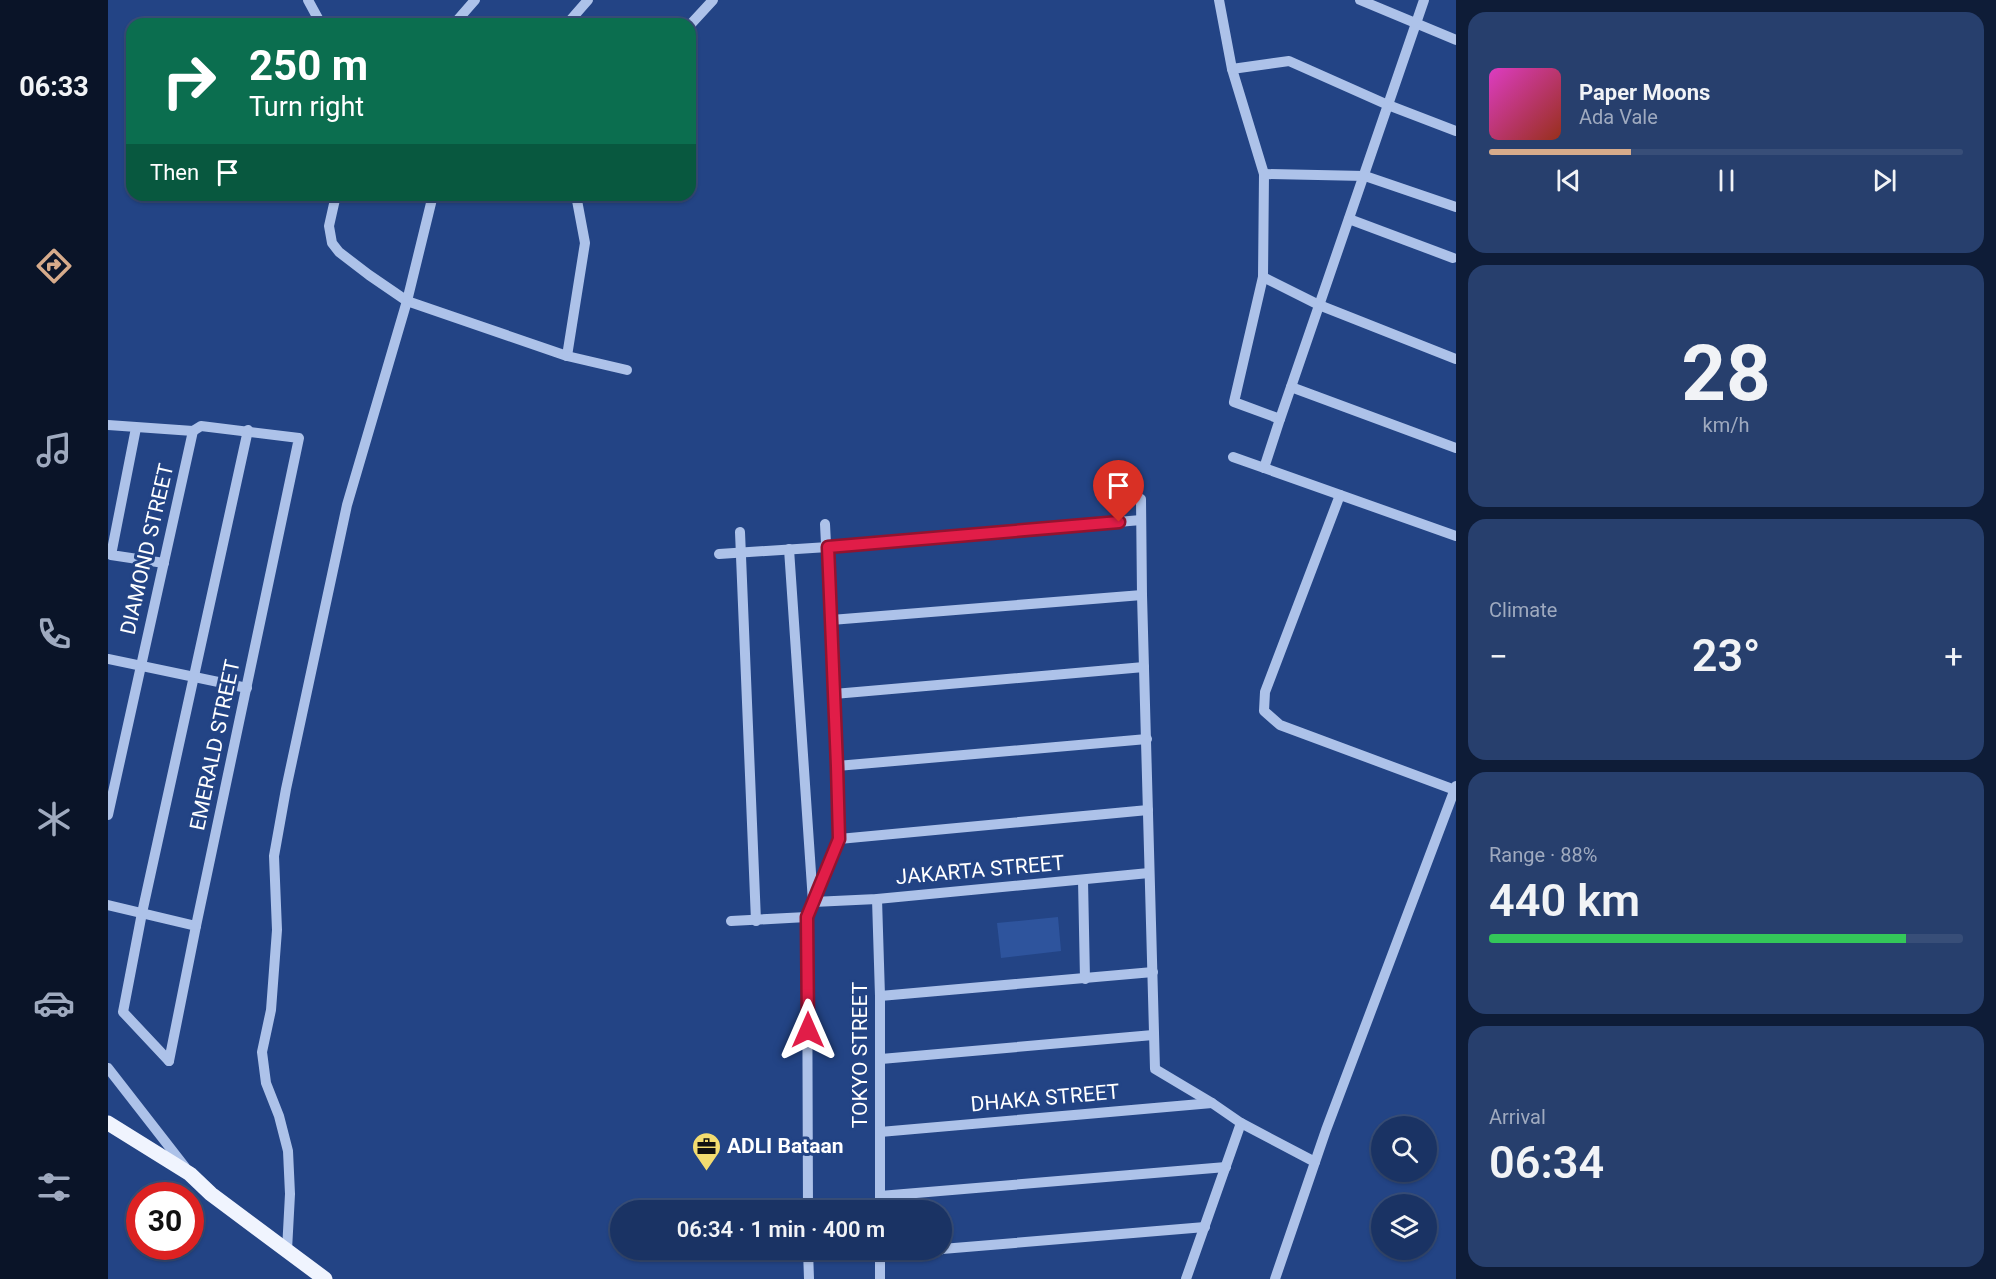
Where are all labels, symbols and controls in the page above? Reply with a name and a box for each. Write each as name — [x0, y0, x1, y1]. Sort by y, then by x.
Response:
text: 250 m — [249, 41, 368, 90]
icon: right — [150, 42, 228, 120]
text: 06:33 — [19, 71, 89, 103]
text: Paper Moons — [1579, 80, 1710, 105]
text: Turn right — [249, 91, 364, 123]
text: Ada Vale — [1579, 105, 1658, 129]
icon: arrive — [211, 156, 244, 189]
text: Then — [150, 160, 199, 185]
icon: previous — [1552, 164, 1585, 197]
icon: pause — [1710, 164, 1743, 197]
icon: next — [1868, 164, 1901, 197]
icon: directions — [33, 245, 75, 287]
text: 28 — [1681, 328, 1771, 419]
text: km/h — [1703, 413, 1749, 437]
icon: music — [33, 429, 75, 471]
pin — [1093, 460, 1144, 522]
street label: DIAMOND STREET — [116, 461, 178, 637]
icon: arrive — [1102, 469, 1135, 502]
text: Climate — [1489, 598, 1557, 622]
icon: phone — [33, 613, 75, 655]
text: 23° — [1692, 629, 1760, 682]
text: − — [1489, 637, 1508, 676]
text: + — [1944, 637, 1963, 676]
street label: EMERALD STREET — [185, 657, 245, 832]
icon: climate — [33, 798, 75, 840]
text: Range · 88% — [1489, 843, 1597, 867]
street label: JAKARTA STREET — [895, 851, 1066, 889]
text: 440 km — [1489, 874, 1640, 927]
street label: TOKYO STREET — [848, 981, 872, 1128]
icon: car — [33, 982, 75, 1024]
position arrow — [776, 998, 840, 1062]
street label: DHAKA STREET — [970, 1079, 1121, 1116]
text: Arrival — [1489, 1105, 1546, 1129]
map controls — [1371, 1116, 1437, 1260]
button: search — [1371, 1116, 1437, 1182]
office icon: ADLI Bataan — [690, 1130, 722, 1172]
place label: ADLI Bataan — [727, 1134, 843, 1158]
text: 06:34 — [1489, 1136, 1604, 1189]
icon: filters — [33, 1166, 75, 1208]
speed limit sign: 30 — [126, 1182, 204, 1260]
button: layers — [1371, 1194, 1437, 1260]
text: 06:34 · 1 min · 400 m — [677, 1217, 885, 1242]

